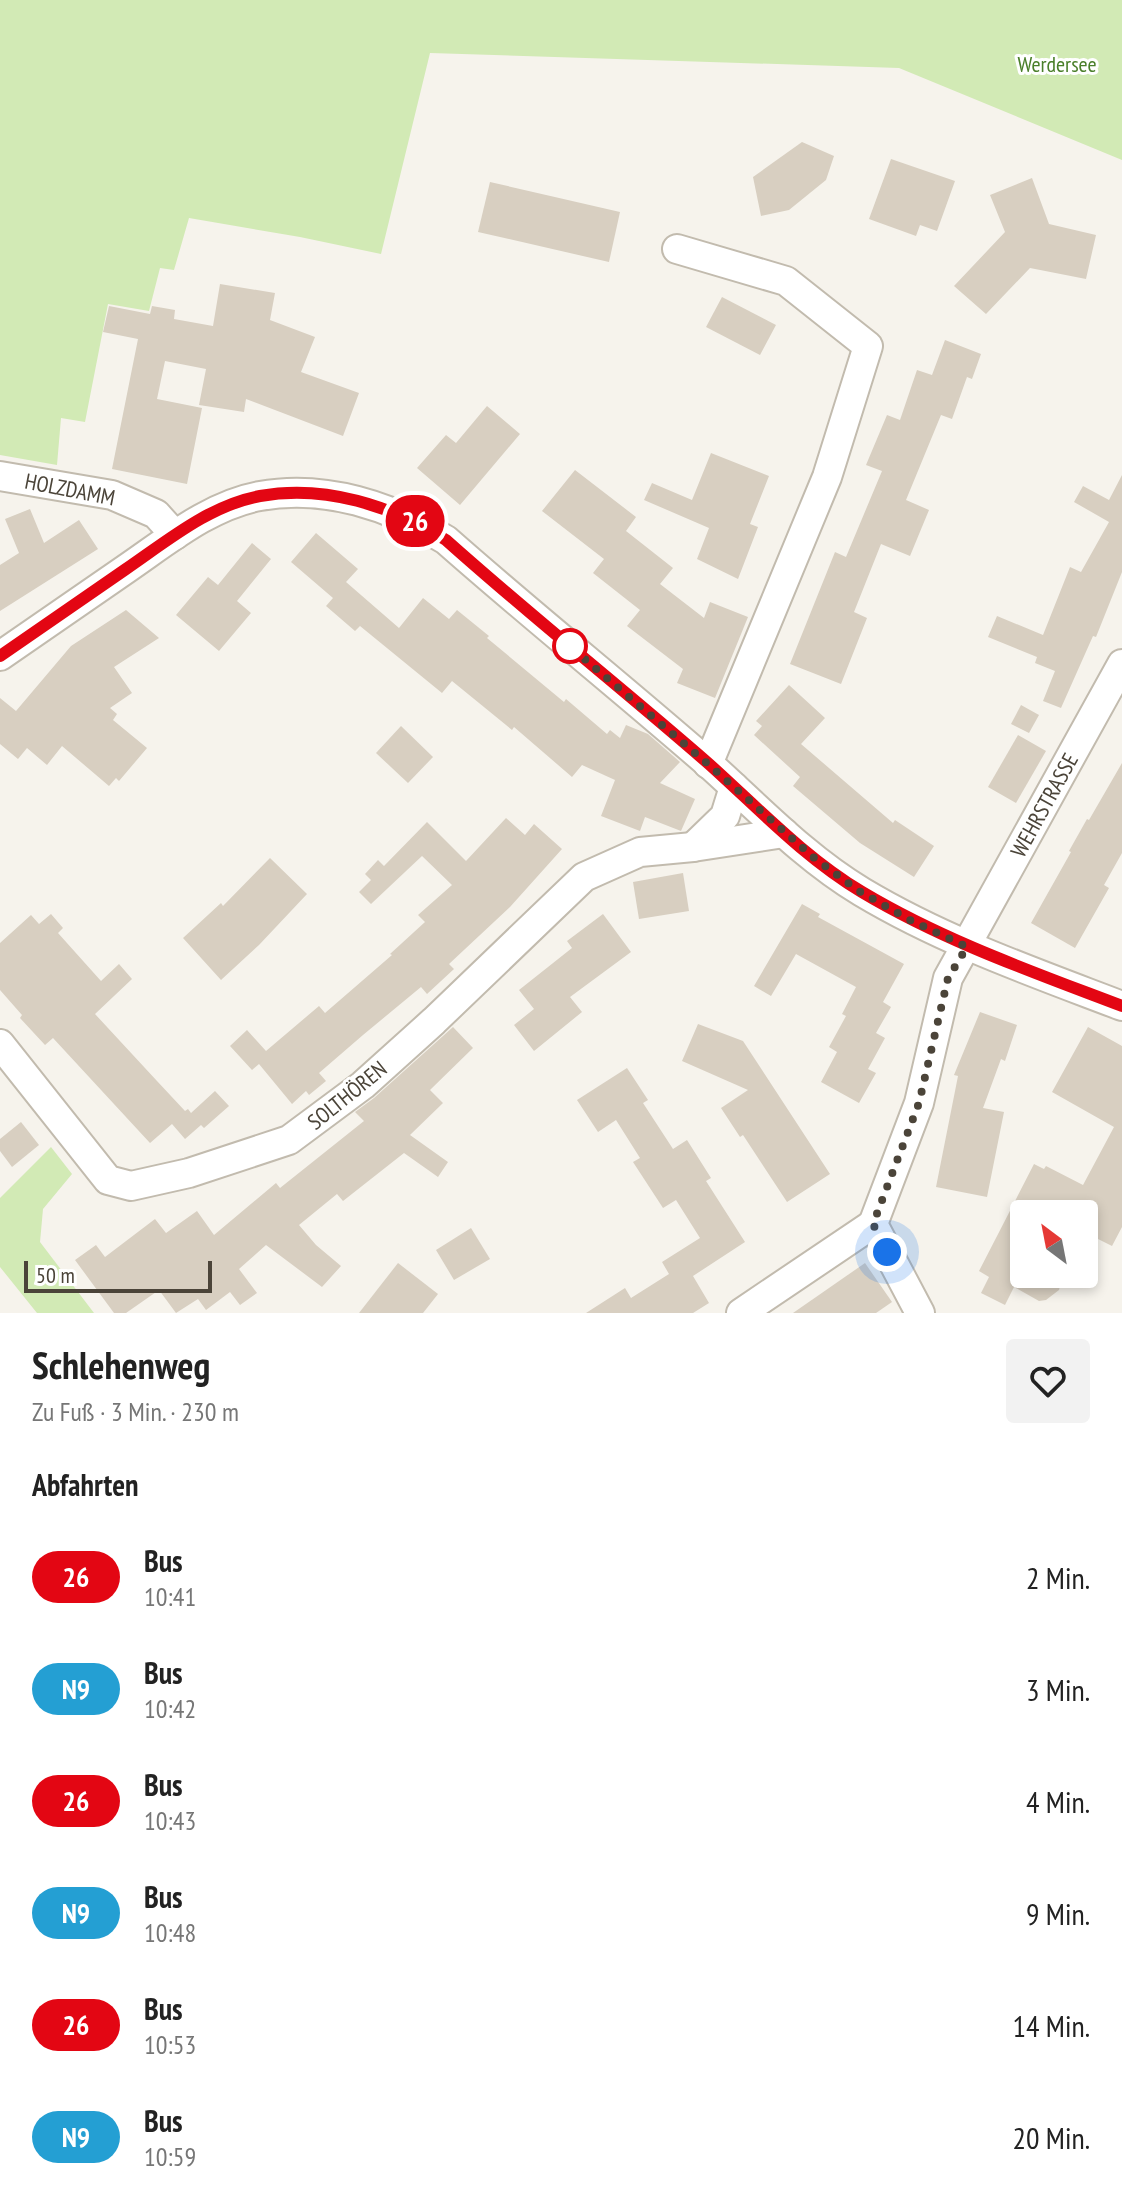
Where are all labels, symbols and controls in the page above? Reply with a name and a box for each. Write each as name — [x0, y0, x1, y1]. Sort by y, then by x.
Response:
park label: Werdersee — [1017, 50, 1097, 78]
street label: HOLZDAMM — [23, 467, 117, 511]
line badge: 26 — [379, 495, 451, 547]
text: 26 — [402, 502, 428, 539]
unlabelled marker — [553, 629, 587, 663]
street label: WEHRSTRASSE — [1004, 748, 1084, 862]
street label: SOLTHÖREN — [302, 1055, 392, 1135]
north arrow — [1010, 1200, 1098, 1288]
map controls — [1010, 1200, 1098, 1288]
your location — [867, 1232, 907, 1272]
scale bar — [24, 1257, 212, 1293]
text: 50 m — [36, 1261, 75, 1289]
button: heart — [1006, 1339, 1090, 1423]
text: Schlehenweg — [32, 1340, 210, 1389]
text: Zu Fuß · 3 Min. · 230 m — [32, 1395, 239, 1428]
text: Abfahrten — [32, 1465, 138, 1504]
text: Bus — [144, 1541, 183, 1580]
text: 26 — [63, 1558, 89, 1595]
text: 2 Min. — [1026, 1558, 1090, 1597]
text: 10:41 — [144, 1580, 196, 1613]
text: Bus — [144, 1653, 183, 1692]
text: N9 — [62, 1670, 90, 1707]
text: 3 Min. — [1026, 1670, 1090, 1709]
text: 10:42 — [144, 1692, 196, 1725]
text: Bus — [144, 1765, 183, 1804]
text: 26 — [63, 1782, 89, 1819]
text: 4 Min. — [1026, 1782, 1090, 1821]
text: 10:43 — [144, 1804, 196, 1837]
text: Bus — [144, 1877, 183, 1916]
text: N9 — [62, 1894, 90, 1931]
text: 9 Min. — [1026, 1894, 1090, 1933]
text: 10:48 — [144, 1916, 196, 1949]
text: Bus — [144, 1989, 183, 2028]
text: 26 — [63, 2006, 89, 2043]
text: 14 Min. — [1013, 2006, 1090, 2045]
text: 10:53 — [144, 2028, 196, 2061]
text: Bus — [144, 2101, 183, 2140]
text: N9 — [62, 2118, 90, 2155]
text: 20 Min. — [1013, 2118, 1090, 2157]
text: 10:59 — [144, 2140, 196, 2173]

